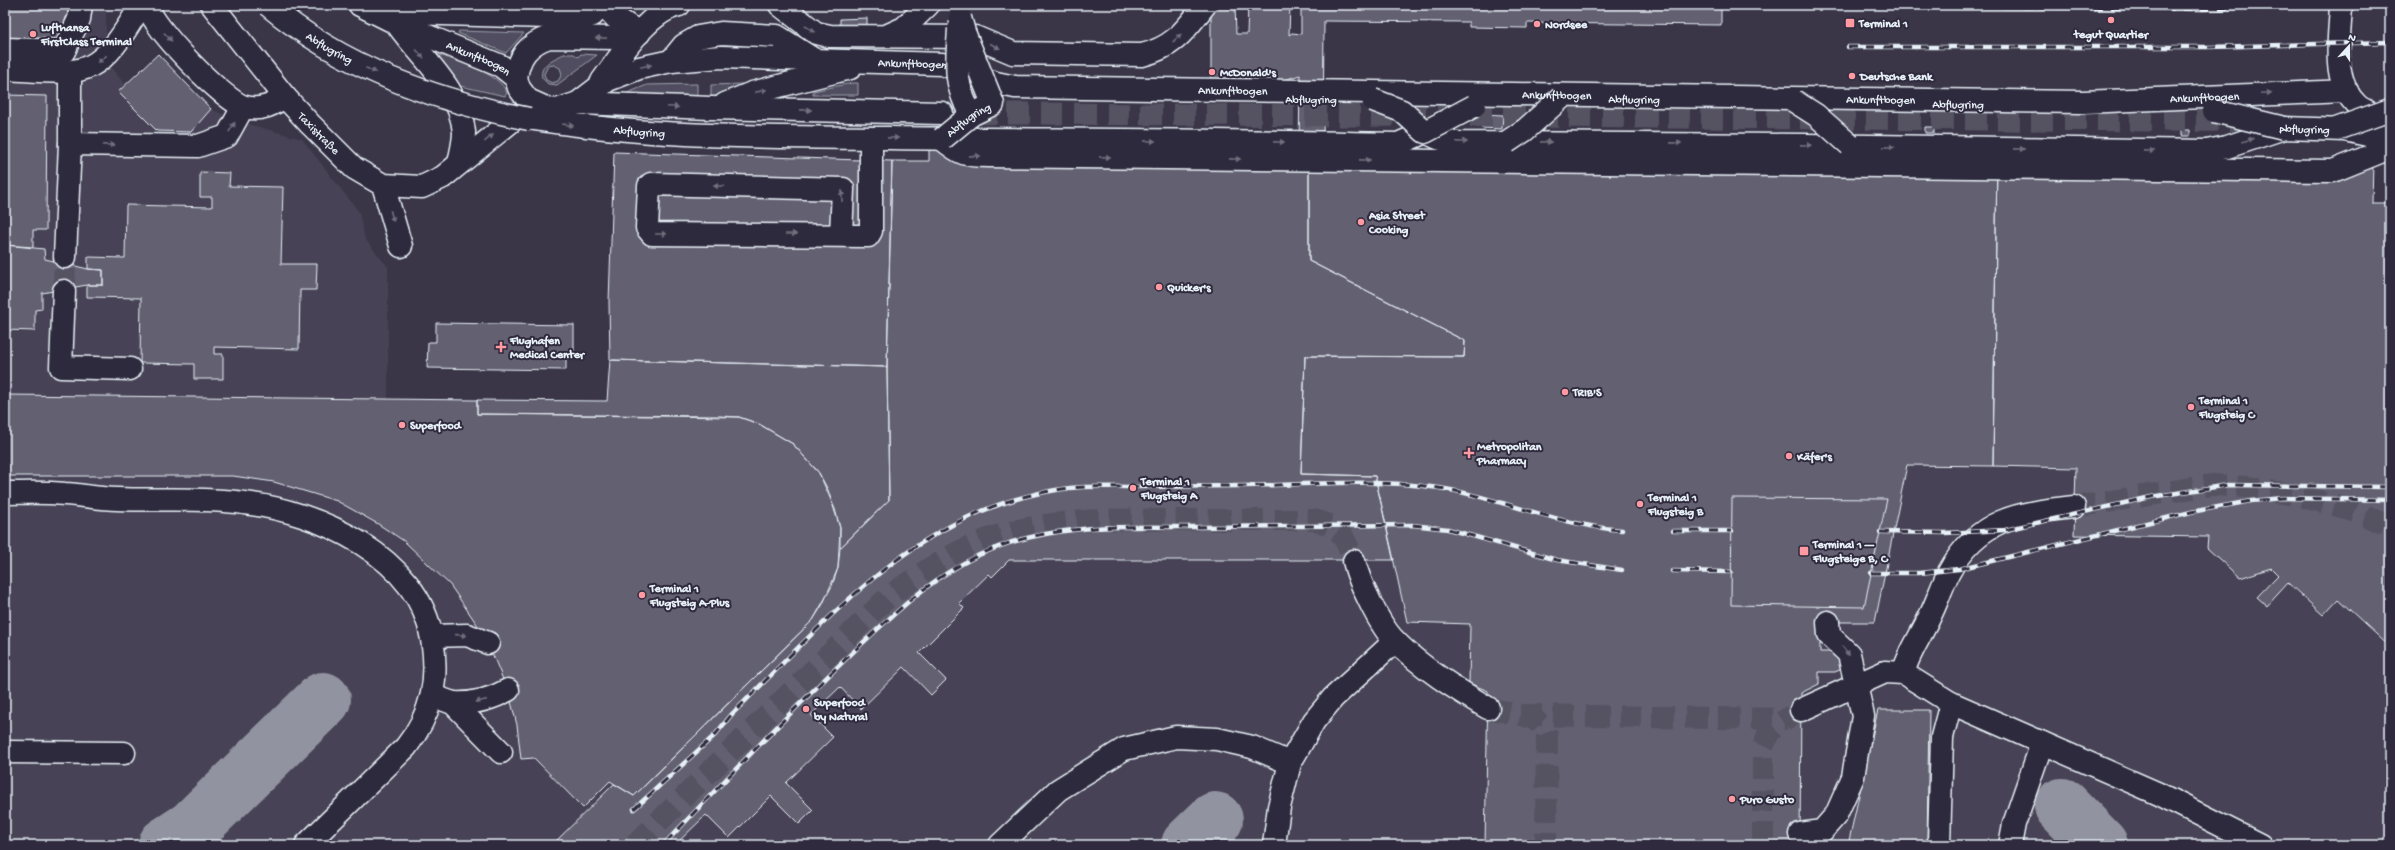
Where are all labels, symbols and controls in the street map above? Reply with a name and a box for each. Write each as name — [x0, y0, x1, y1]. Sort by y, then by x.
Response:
marker: tegut Quartier — [2106, 15, 2116, 25]
marker: Terminal 1 — [1844, 17, 1856, 29]
place label: Terminal 1 — [1858, 18, 1908, 32]
marker: Nordsee — [1532, 19, 1542, 29]
place label: Nordsee — [1545, 19, 1588, 33]
place label: Lufthansa FirstClass Terminal — [40, 22, 132, 50]
one-way arrow — [805, 25, 815, 33]
north arrow — [2329, 26, 2369, 66]
marker: Lufthansa FirstClass Terminal — [28, 29, 38, 39]
place label: tegut Quartier — [2073, 29, 2150, 43]
street label: Abflugring — [303, 30, 354, 69]
text: N — [2346, 32, 2357, 45]
one-way arrow — [163, 33, 172, 42]
one-way arrow — [1172, 33, 1182, 43]
one-way arrow — [594, 35, 607, 41]
street label: Ankunftbogen — [444, 39, 513, 80]
one-way arrow — [989, 42, 1001, 49]
one-way arrow — [415, 49, 424, 58]
one-way arrow — [97, 55, 108, 63]
street label: Ankunftbogen — [877, 57, 949, 74]
one-way arrow — [640, 63, 652, 69]
marker: McDonald's — [1207, 67, 1217, 77]
place label: McDonald's — [1220, 67, 1277, 81]
one-way arrow — [366, 68, 378, 74]
marker: Deutsche Bank — [1847, 71, 1857, 81]
place label: Deutsche Bank — [1859, 71, 1934, 85]
street label: Ankunftbogen — [1198, 85, 1268, 100]
one-way arrow — [755, 88, 767, 94]
street label: Ankunftbogen — [1522, 89, 1592, 104]
street label: Ankunftbogen — [2170, 90, 2240, 107]
one-way arrow — [2259, 90, 2272, 97]
street label: Abflugring — [1285, 94, 1337, 108]
street label: Abflugring — [1608, 94, 1660, 108]
street label: Ankunftbogen — [1846, 94, 1916, 109]
street label: Abflugring — [1932, 99, 1984, 113]
street label: Abflugring — [944, 101, 994, 141]
one-way arrow — [667, 104, 680, 110]
one-way arrow — [800, 107, 813, 113]
street label: Taxistraße — [293, 109, 342, 159]
one-way arrow — [229, 121, 236, 133]
one-way arrow — [561, 122, 574, 128]
street label: Abflugring — [2277, 123, 2330, 139]
street label: Abflugring — [613, 124, 665, 142]
one-way arrow — [484, 134, 495, 143]
one-way arrow — [887, 135, 900, 141]
one-way arrow — [1144, 137, 1156, 144]
one-way arrow — [2243, 137, 2255, 143]
one-way arrow — [1273, 139, 1286, 145]
one-way arrow — [1456, 139, 1469, 145]
one-way arrow — [1540, 139, 1553, 145]
one-way arrow — [1670, 140, 1683, 146]
one-way arrow — [103, 142, 116, 148]
one-way arrow — [1800, 142, 1813, 148]
one-way arrow — [1883, 144, 1896, 150]
one-way arrow — [2013, 146, 2026, 152]
one-way arrow — [2143, 147, 2155, 154]
one-way arrow — [969, 153, 982, 159]
one-way arrow — [1099, 154, 1111, 161]
one-way arrow — [1229, 156, 1242, 162]
one-way arrow — [1359, 157, 1372, 163]
one-way arrow — [712, 183, 725, 189]
one-way arrow — [839, 189, 845, 202]
one-way arrow — [389, 210, 395, 222]
place label: Asia Street Cooking — [1368, 210, 1426, 238]
marker: Asia Street Cooking — [1356, 217, 1366, 227]
one-way arrow — [655, 231, 668, 237]
one-way arrow — [785, 231, 798, 237]
marker: Quicker's — [1154, 282, 1164, 292]
place label: Quicker's — [1167, 282, 1211, 296]
place label: Flughafen Medical Center — [509, 335, 586, 363]
marker: Flughafen Medical Center — [495, 341, 507, 353]
marker: TRIB'S — [1560, 387, 1570, 397]
place label: TRIB'S — [1572, 387, 1602, 401]
place label: Terminal 1 Flugsteig C — [2198, 395, 2256, 423]
marker: Terminal 1 Flugsteig C — [2186, 402, 2196, 412]
marker: Superfood — [397, 420, 407, 430]
place label: Superfood — [410, 420, 463, 434]
place label: Metropolitan Pharmacy — [1476, 441, 1542, 469]
marker: Metropolitan Pharmacy — [1464, 448, 1474, 458]
marker: Käfer's — [1784, 451, 1794, 461]
place label: Käfer's — [1796, 451, 1832, 465]
place label: Terminal 1 Flugsteig A — [1140, 476, 1198, 504]
marker: Terminal 1 Flugsteig A — [1128, 483, 1138, 493]
place label: Terminal 1 Flugsteig B — [1647, 492, 1704, 520]
marker: Terminal 1 Flugsteig B — [1635, 499, 1645, 509]
place label: Terminal 1 — Flugsteige B, C — [1812, 539, 1889, 567]
marker: Terminal 1 — Flugsteige B, C — [1798, 545, 1810, 557]
place label: Terminal 1 Flugsteig A-Plus — [649, 583, 730, 611]
marker: Terminal 1 Flugsteig A-Plus — [637, 590, 647, 600]
one-way arrow — [455, 631, 467, 638]
one-way arrow — [1841, 645, 1850, 656]
place label: Superfood by Natural — [813, 697, 868, 725]
one-way arrow — [475, 698, 487, 704]
marker: Superfood by Natural — [801, 704, 811, 714]
marker: Puro Gusto — [1727, 794, 1737, 804]
place label: Puro Gusto — [1739, 794, 1795, 808]

